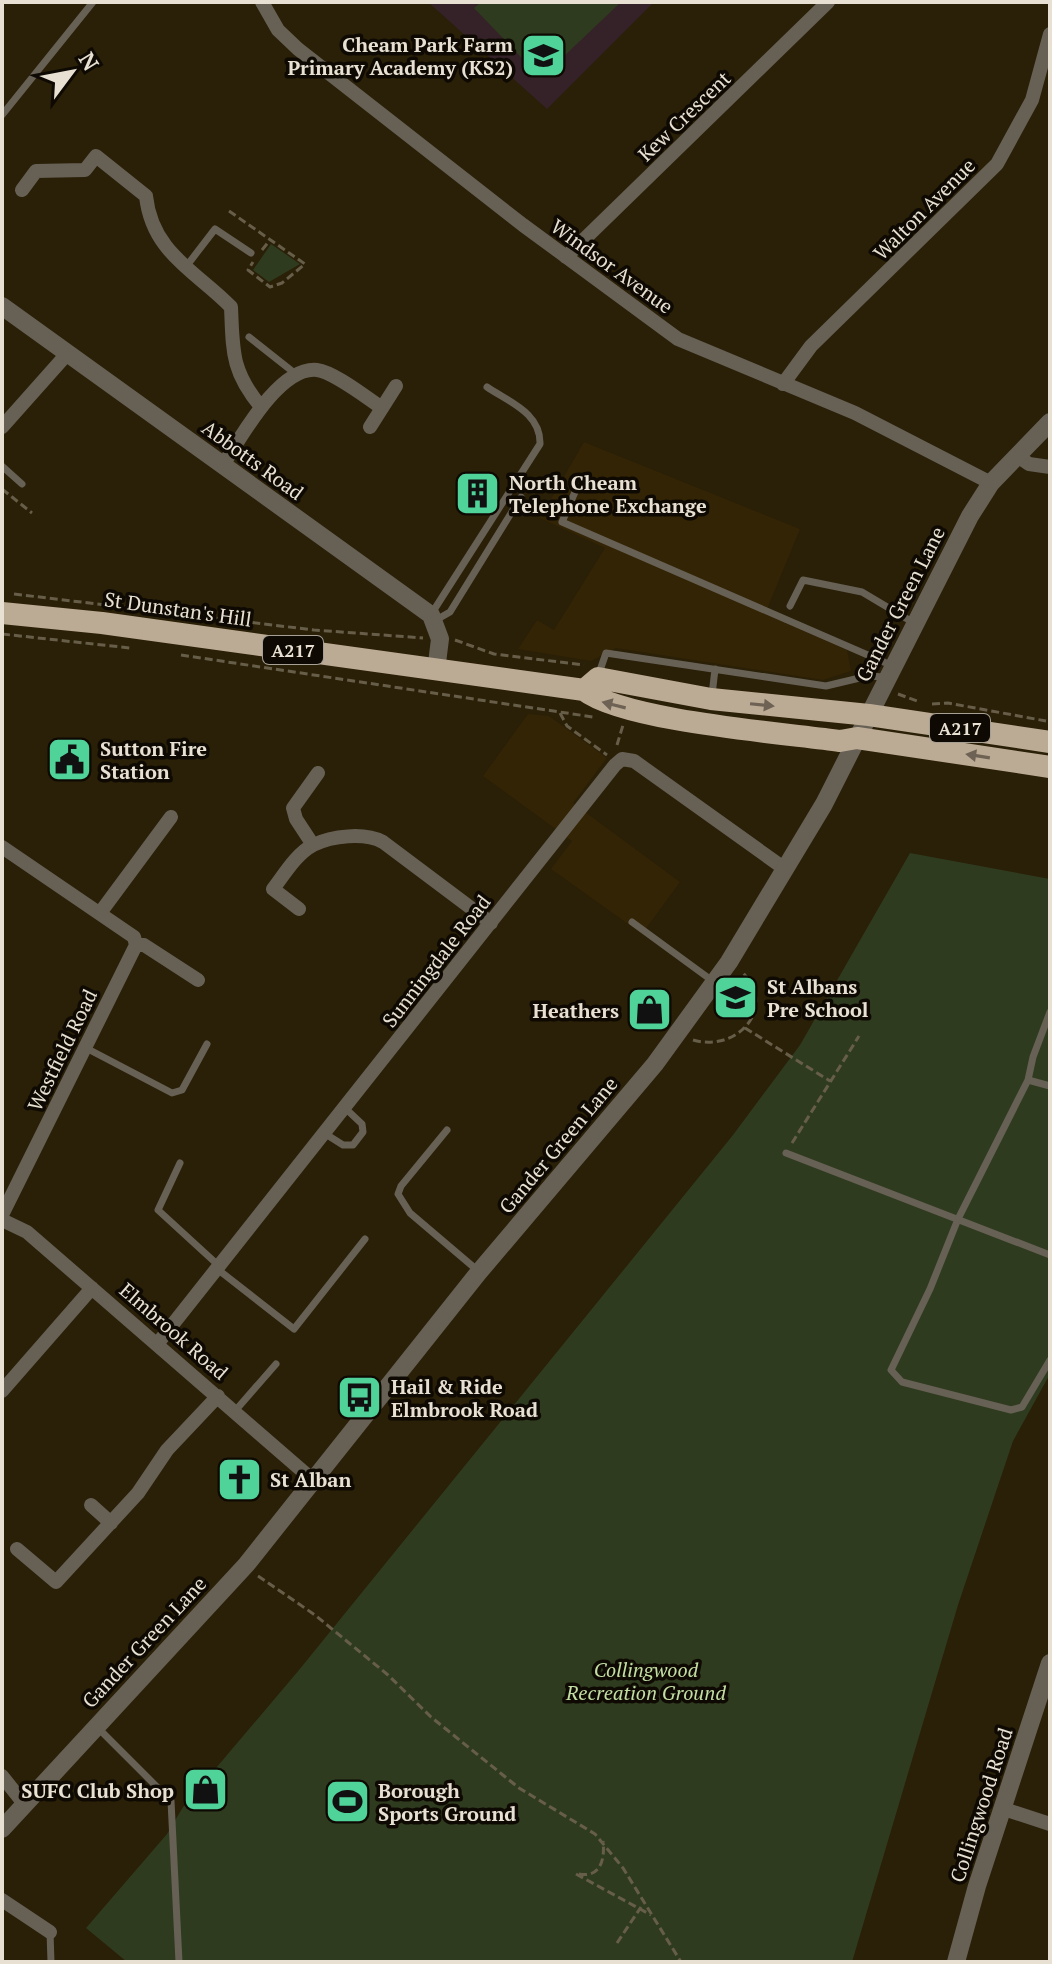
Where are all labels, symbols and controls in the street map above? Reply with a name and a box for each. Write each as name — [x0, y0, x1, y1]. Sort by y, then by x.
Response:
place label: Cheam Park Farm Primary Academy (KS2) — [287, 31, 514, 81]
school or university icon: Cheam Park Farm Primary Academy (KS2) — [520, 31, 568, 79]
north arrow — [32, 32, 112, 112]
text: N — [73, 46, 106, 76]
street label: Kew Crescent — [632, 65, 737, 167]
street label: Walton Avenue — [867, 152, 981, 266]
street label: Windsor Avenue — [545, 212, 679, 320]
street label: Abbotts Road — [197, 414, 309, 506]
place label: North Cheam Telephone Exchange — [509, 469, 707, 519]
building icon: North Cheam Telephone Exchange — [454, 470, 502, 518]
street label: Gander Green Lane — [849, 522, 951, 686]
street label: St Dunstan's Hill — [103, 585, 253, 633]
road number: A217 — [263, 636, 323, 664]
one-way arrow — [601, 698, 626, 710]
one-way arrow — [749, 698, 774, 711]
road number: A217 — [930, 714, 990, 742]
public building icon: Sutton Fire Station — [45, 735, 93, 783]
place label: Sutton Fire Station — [100, 735, 207, 785]
one-way arrow — [965, 749, 990, 762]
street label: Sunningdale Road — [376, 889, 496, 1033]
place label: St Albans Pre School — [767, 973, 869, 1023]
school or university icon: St Albans Pre School — [712, 974, 760, 1022]
street label: Westfield Road — [21, 985, 103, 1115]
shop icon: Heathers — [626, 986, 674, 1034]
place label: Heathers — [533, 997, 619, 1024]
street label: Gander Green Lane — [493, 1071, 623, 1219]
street label: Elmbrook Road — [114, 1276, 234, 1386]
place label: Hail & Ride Elmbrook Road — [391, 1373, 538, 1423]
bus stop icon: Hail & Ride Elmbrook Road — [336, 1374, 384, 1422]
church icon: St Alban — [215, 1455, 263, 1503]
place label: St Alban — [270, 1466, 351, 1493]
street label: Gander Green Lane — [76, 1570, 212, 1714]
park label: Collingwood Recreation Ground — [565, 1656, 726, 1706]
street label: Collingwood Road — [943, 1724, 1019, 1886]
shop icon: SUFC Club Shop — [181, 1766, 229, 1814]
place label: SUFC Club Shop — [21, 1777, 174, 1804]
sports icon: Borough Sports Ground — [323, 1777, 371, 1825]
place label: Borough Sports Ground — [378, 1777, 516, 1827]

